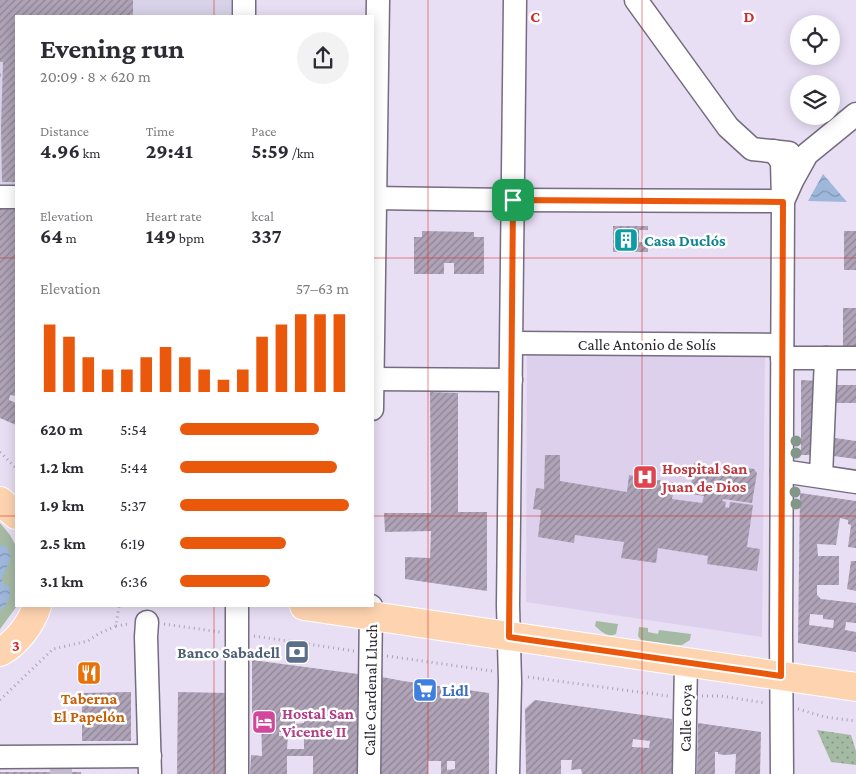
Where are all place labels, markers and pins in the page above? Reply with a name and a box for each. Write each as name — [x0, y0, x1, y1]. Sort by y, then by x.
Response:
pin — [492, 179, 534, 221]
building icon: Casa Duclós — [613, 227, 639, 253]
place label: Casa Duclós — [644, 232, 726, 249]
place label: Hospital San Juan de Dios — [660, 460, 747, 495]
hospital icon: Hospital San Juan de Dios — [632, 464, 658, 490]
bank icon: Banco Sabadell — [284, 639, 310, 665]
place label: Banco Sabadell — [177, 644, 280, 661]
restaurant icon: Taberna El Papelón — [76, 660, 102, 686]
supermarket icon: Lidl — [412, 677, 438, 703]
place label: Lidl — [442, 682, 469, 699]
place label: Taberna El Papelón — [53, 690, 125, 725]
place label: Hostal San Vicente II — [281, 705, 354, 740]
hotel icon: Hostal San Vicente II — [251, 709, 277, 735]

